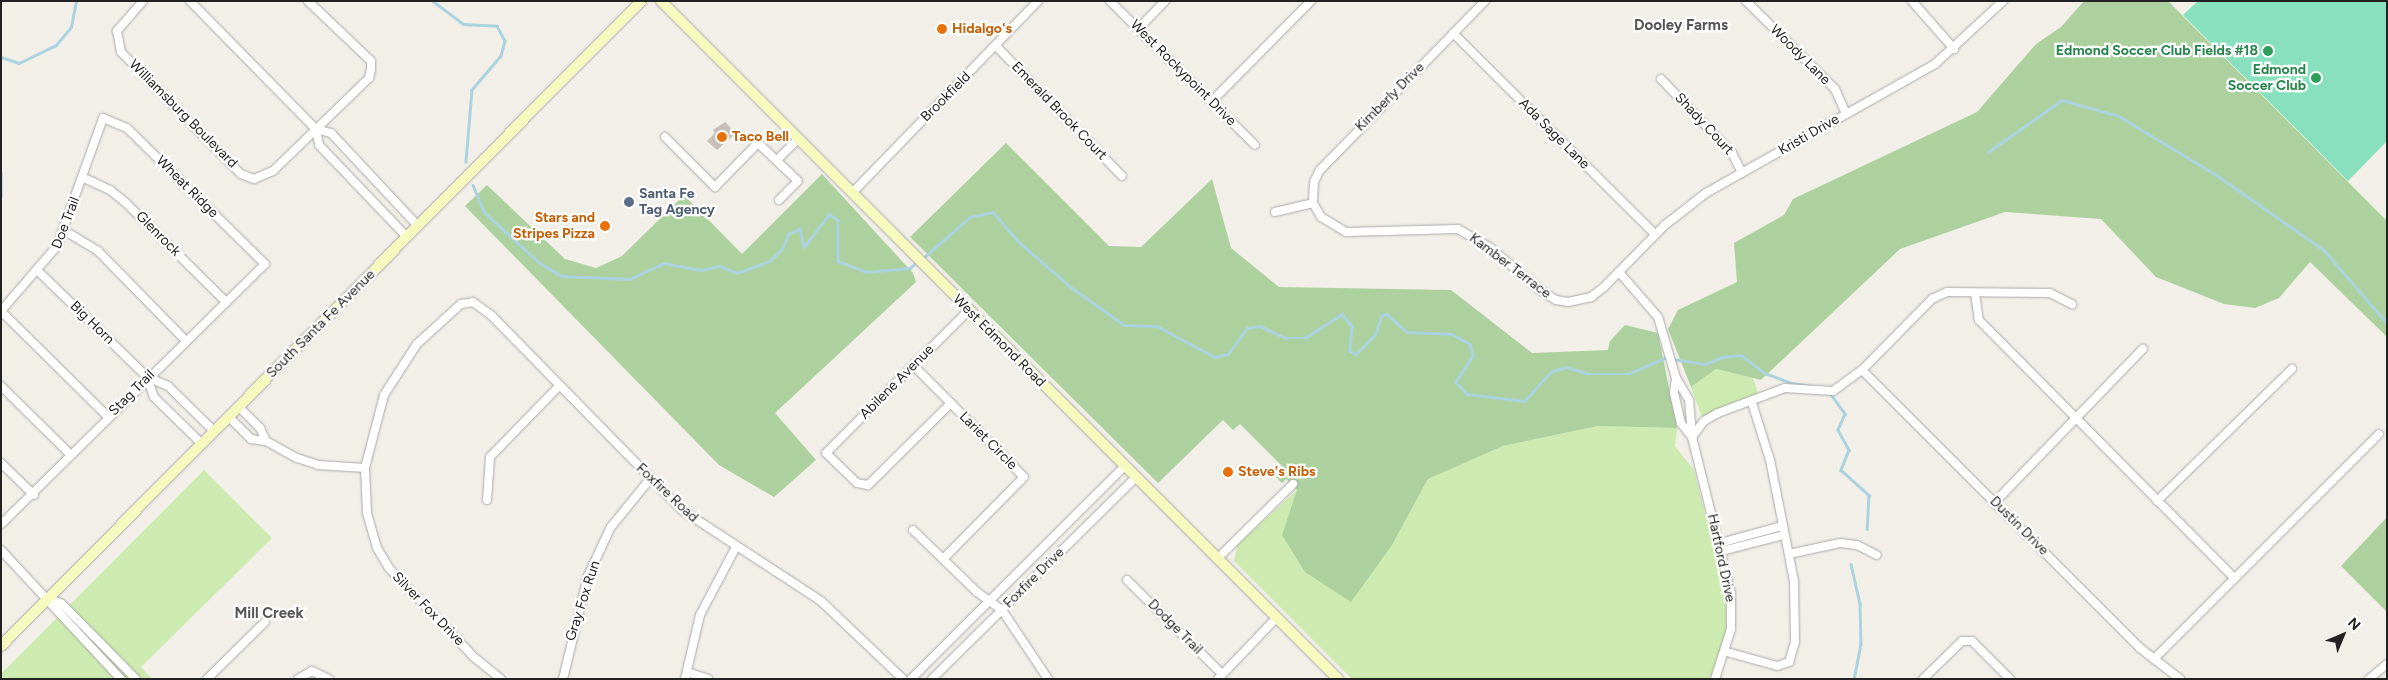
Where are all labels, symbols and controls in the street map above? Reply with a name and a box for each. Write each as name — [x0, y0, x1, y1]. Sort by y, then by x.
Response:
street label: West Rockypoint Drive — [1127, 17, 1239, 129]
district label: Dooley Farms — [1634, 17, 1728, 35]
place label: Hidalgo's — [952, 21, 1012, 37]
street label: Woody Lane — [1766, 21, 1834, 89]
marker: Hidalgo's — [936, 23, 948, 35]
place label: Edmond Soccer Club Fields #18 — [2056, 43, 2258, 59]
marker: Edmond Soccer Club Fields #18 — [2262, 45, 2274, 57]
street label: Williamsburg Boulevard — [125, 56, 241, 172]
street label: Emerald Brook Court — [1008, 58, 1110, 164]
street label: Kimberly Drive — [1352, 59, 1428, 135]
place label: Edmond Soccer Club — [2228, 62, 2306, 94]
street label: Brookfield — [918, 69, 974, 125]
marker: Edmond Soccer Club — [2310, 72, 2322, 84]
street label: Shady Court — [1671, 90, 1737, 158]
street label: Ada Sage Lane — [1515, 95, 1593, 173]
street label: Kristi Drive — [1776, 111, 1842, 159]
place label: Taco Bell — [732, 129, 789, 145]
marker: Taco Bell — [716, 131, 728, 143]
street label: Wheat Ridge — [152, 152, 222, 222]
place label: Santa Fe Tag Agency — [639, 186, 715, 218]
street label: Doe Trail — [48, 195, 84, 251]
marker: Santa Fe Tag Agency — [623, 196, 635, 208]
street label: Glenrock — [132, 208, 184, 260]
place label: Stars and Stripes Pizza — [513, 210, 595, 242]
marker: Stars and Stripes Pizza — [599, 220, 611, 232]
street label: Kamber Terrace — [1466, 230, 1554, 302]
street label: South Santa Fe Avenue — [263, 266, 379, 382]
street label: West Edmond Road — [949, 291, 1049, 391]
street label: Big Horn — [67, 298, 117, 348]
street label: Abilene Avenue — [856, 341, 938, 423]
street label: Stag Trail — [106, 367, 158, 419]
street label: Lariet Circle — [955, 408, 1021, 474]
street label: Foxfire Road — [632, 460, 702, 526]
place label: Steve's Ribs — [1238, 464, 1316, 480]
marker: Steve's Ribs — [1222, 466, 1234, 478]
street label: Dustin Drive — [1986, 493, 2052, 559]
street label: Hartford Drive — [1703, 512, 1739, 604]
street label: Foxfire Drive — [1000, 544, 1068, 612]
street label: Gray Fox Run — [562, 559, 604, 643]
street label: Silver Fox Drive — [389, 569, 467, 649]
street label: Dodge Trail — [1144, 596, 1206, 658]
district label: Mill Creek — [235, 605, 303, 623]
north arrow — [2318, 610, 2368, 660]
text: N — [2344, 614, 2364, 634]

